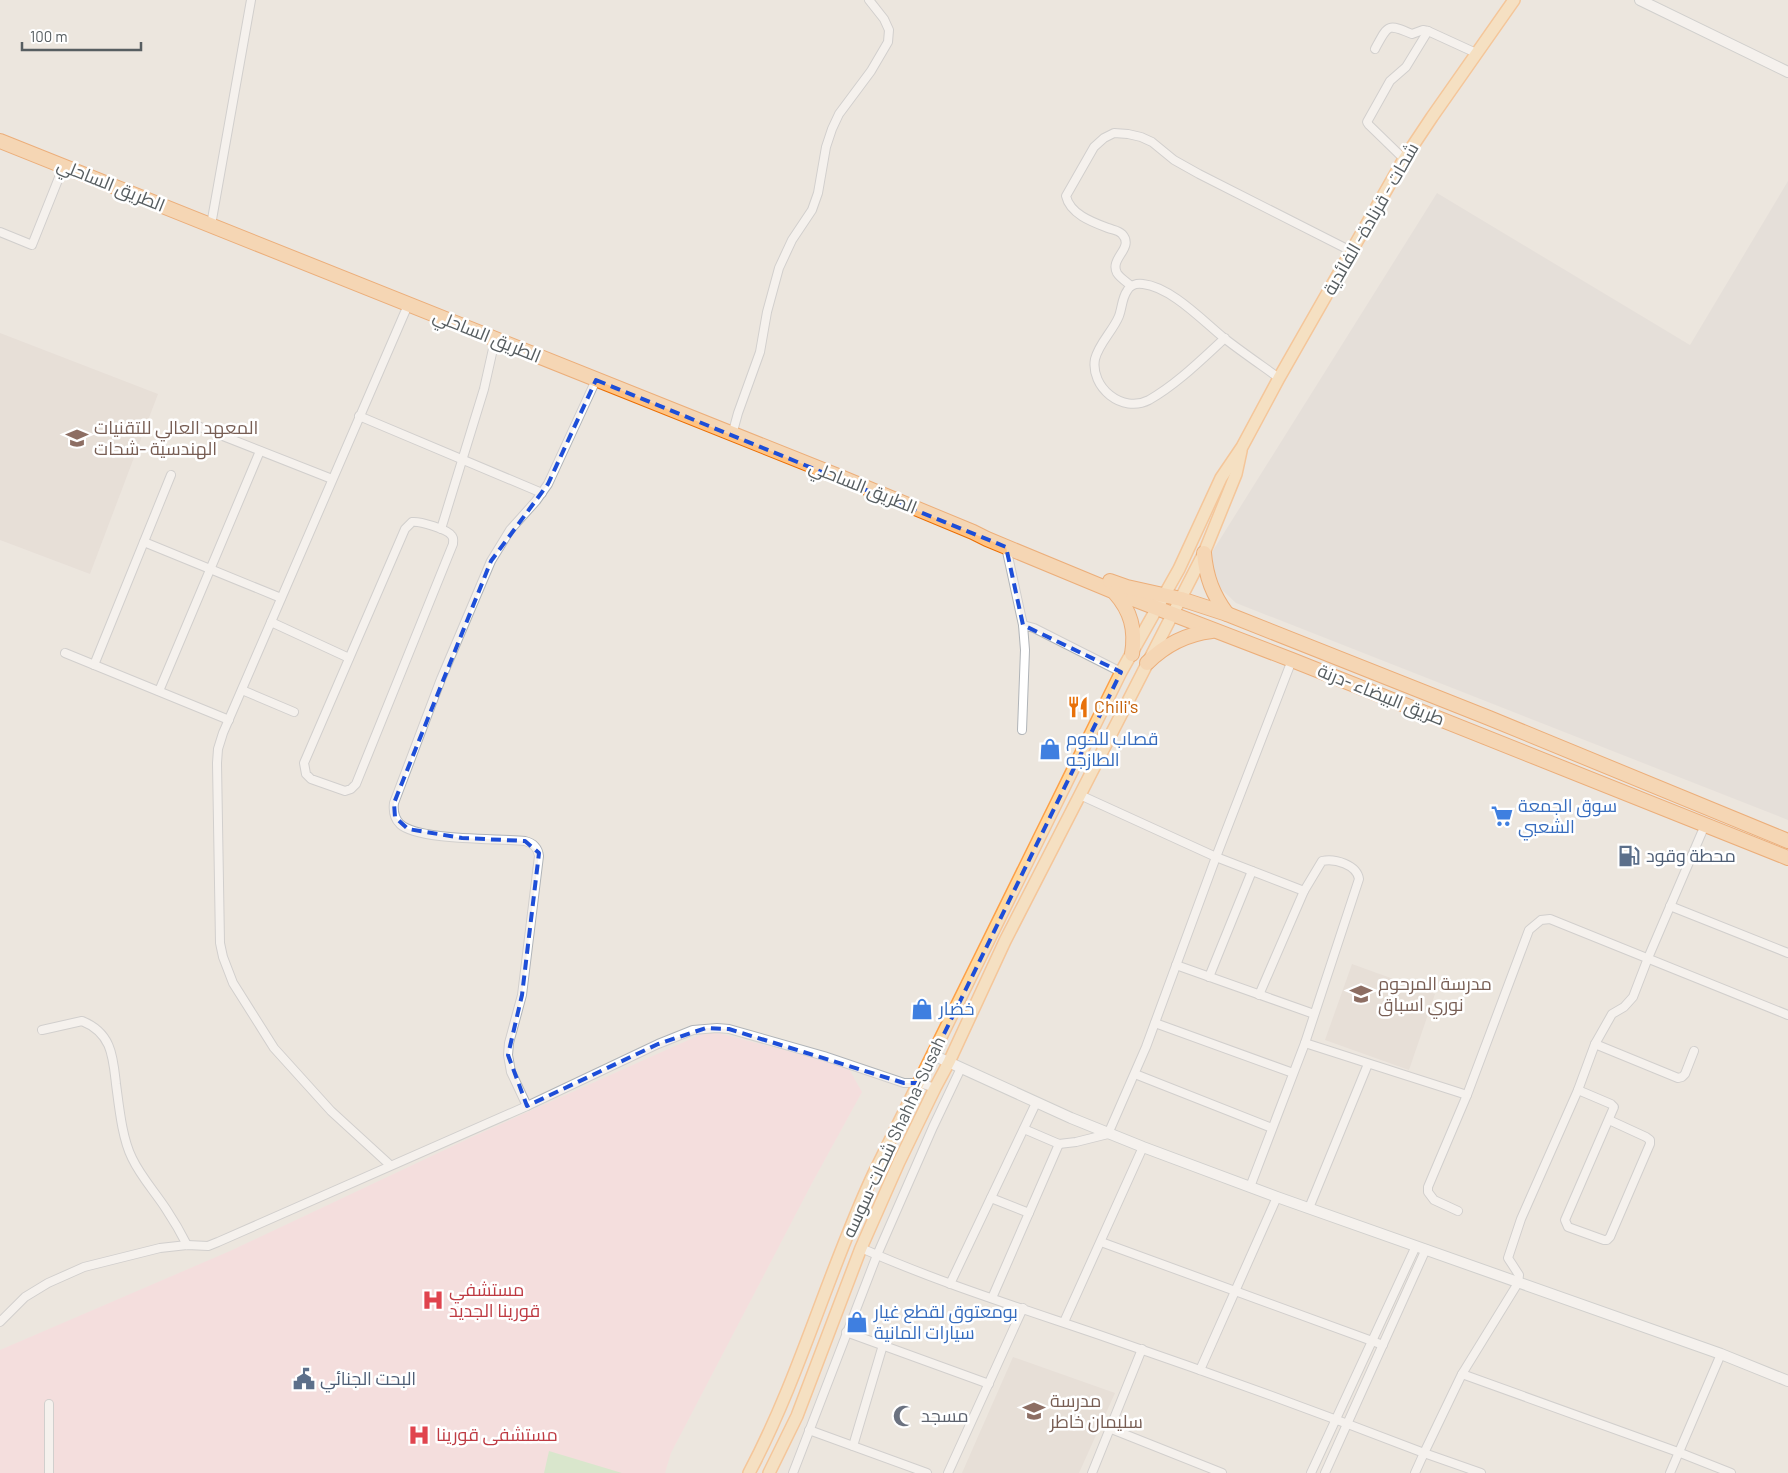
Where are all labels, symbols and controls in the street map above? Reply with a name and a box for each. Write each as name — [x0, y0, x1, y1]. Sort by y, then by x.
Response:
scale bar — [22, 20, 141, 52]
text: 100 m — [30, 27, 68, 45]
street label: شحات - قرنادة- الفائدية — [1318, 138, 1424, 299]
street label: الطريق الساحلي — [53, 152, 168, 219]
street label: الطريق الساحلي — [429, 303, 544, 370]
place label: المعهد العالي للتقنيات الهندسية -شحات — [94, 416, 258, 460]
school or university icon: المعهد العالي للتقنيات الهندسية -شحات — [64, 425, 90, 451]
street label: الطريق الساحلي — [805, 454, 920, 521]
street label: طريق البيضاء -درنة — [1314, 659, 1448, 731]
restaurant icon: Chili's — [1065, 694, 1091, 720]
place label: Chili's — [1094, 695, 1139, 717]
place label: قصاب للحوم الطازجه — [1066, 727, 1158, 771]
shop icon: قصاب للحوم الطازجه — [1037, 736, 1063, 762]
place label: سوق الجمعة الشعبي — [1518, 794, 1617, 841]
supermarket icon: سوق الجمعة الشعبي — [1489, 803, 1515, 829]
fuel station icon: محطة وقود — [1616, 843, 1642, 869]
place label: محطة وقود — [1646, 844, 1736, 867]
place label: مدرسة المرحوم نوري اسباق — [1378, 972, 1492, 1019]
school or university icon: مدرسة المرحوم نوري اسباق — [1348, 981, 1374, 1007]
shop icon: خضار — [909, 996, 935, 1022]
place label: خضار — [938, 997, 974, 1020]
street label: شحات-سوسه Shahha-Susah — [837, 1033, 950, 1241]
place label: مستشفي قورينا الجديد — [449, 1278, 540, 1322]
hospital icon: مستشفي قورينا الجديد — [420, 1287, 446, 1313]
place label: بومعتوق لقطع غيار سيارات المانية — [873, 1300, 1018, 1344]
shop icon: بومعتوق لقطع غيار سيارات المانية — [844, 1309, 870, 1335]
public building icon: البحت الجنائي — [291, 1366, 317, 1392]
place label: البحت الجنائي — [320, 1367, 416, 1393]
place label: مدرسة سليمان خاطر — [1049, 1389, 1143, 1433]
school or university icon: مدرسة سليمان خاطر — [1021, 1398, 1047, 1424]
mosque icon: مسجد — [891, 1403, 917, 1429]
place label: مسجد — [921, 1404, 969, 1426]
hospital icon: مستشفى قورينا — [406, 1422, 432, 1448]
place label: مستشفى قورينا — [436, 1423, 558, 1446]

